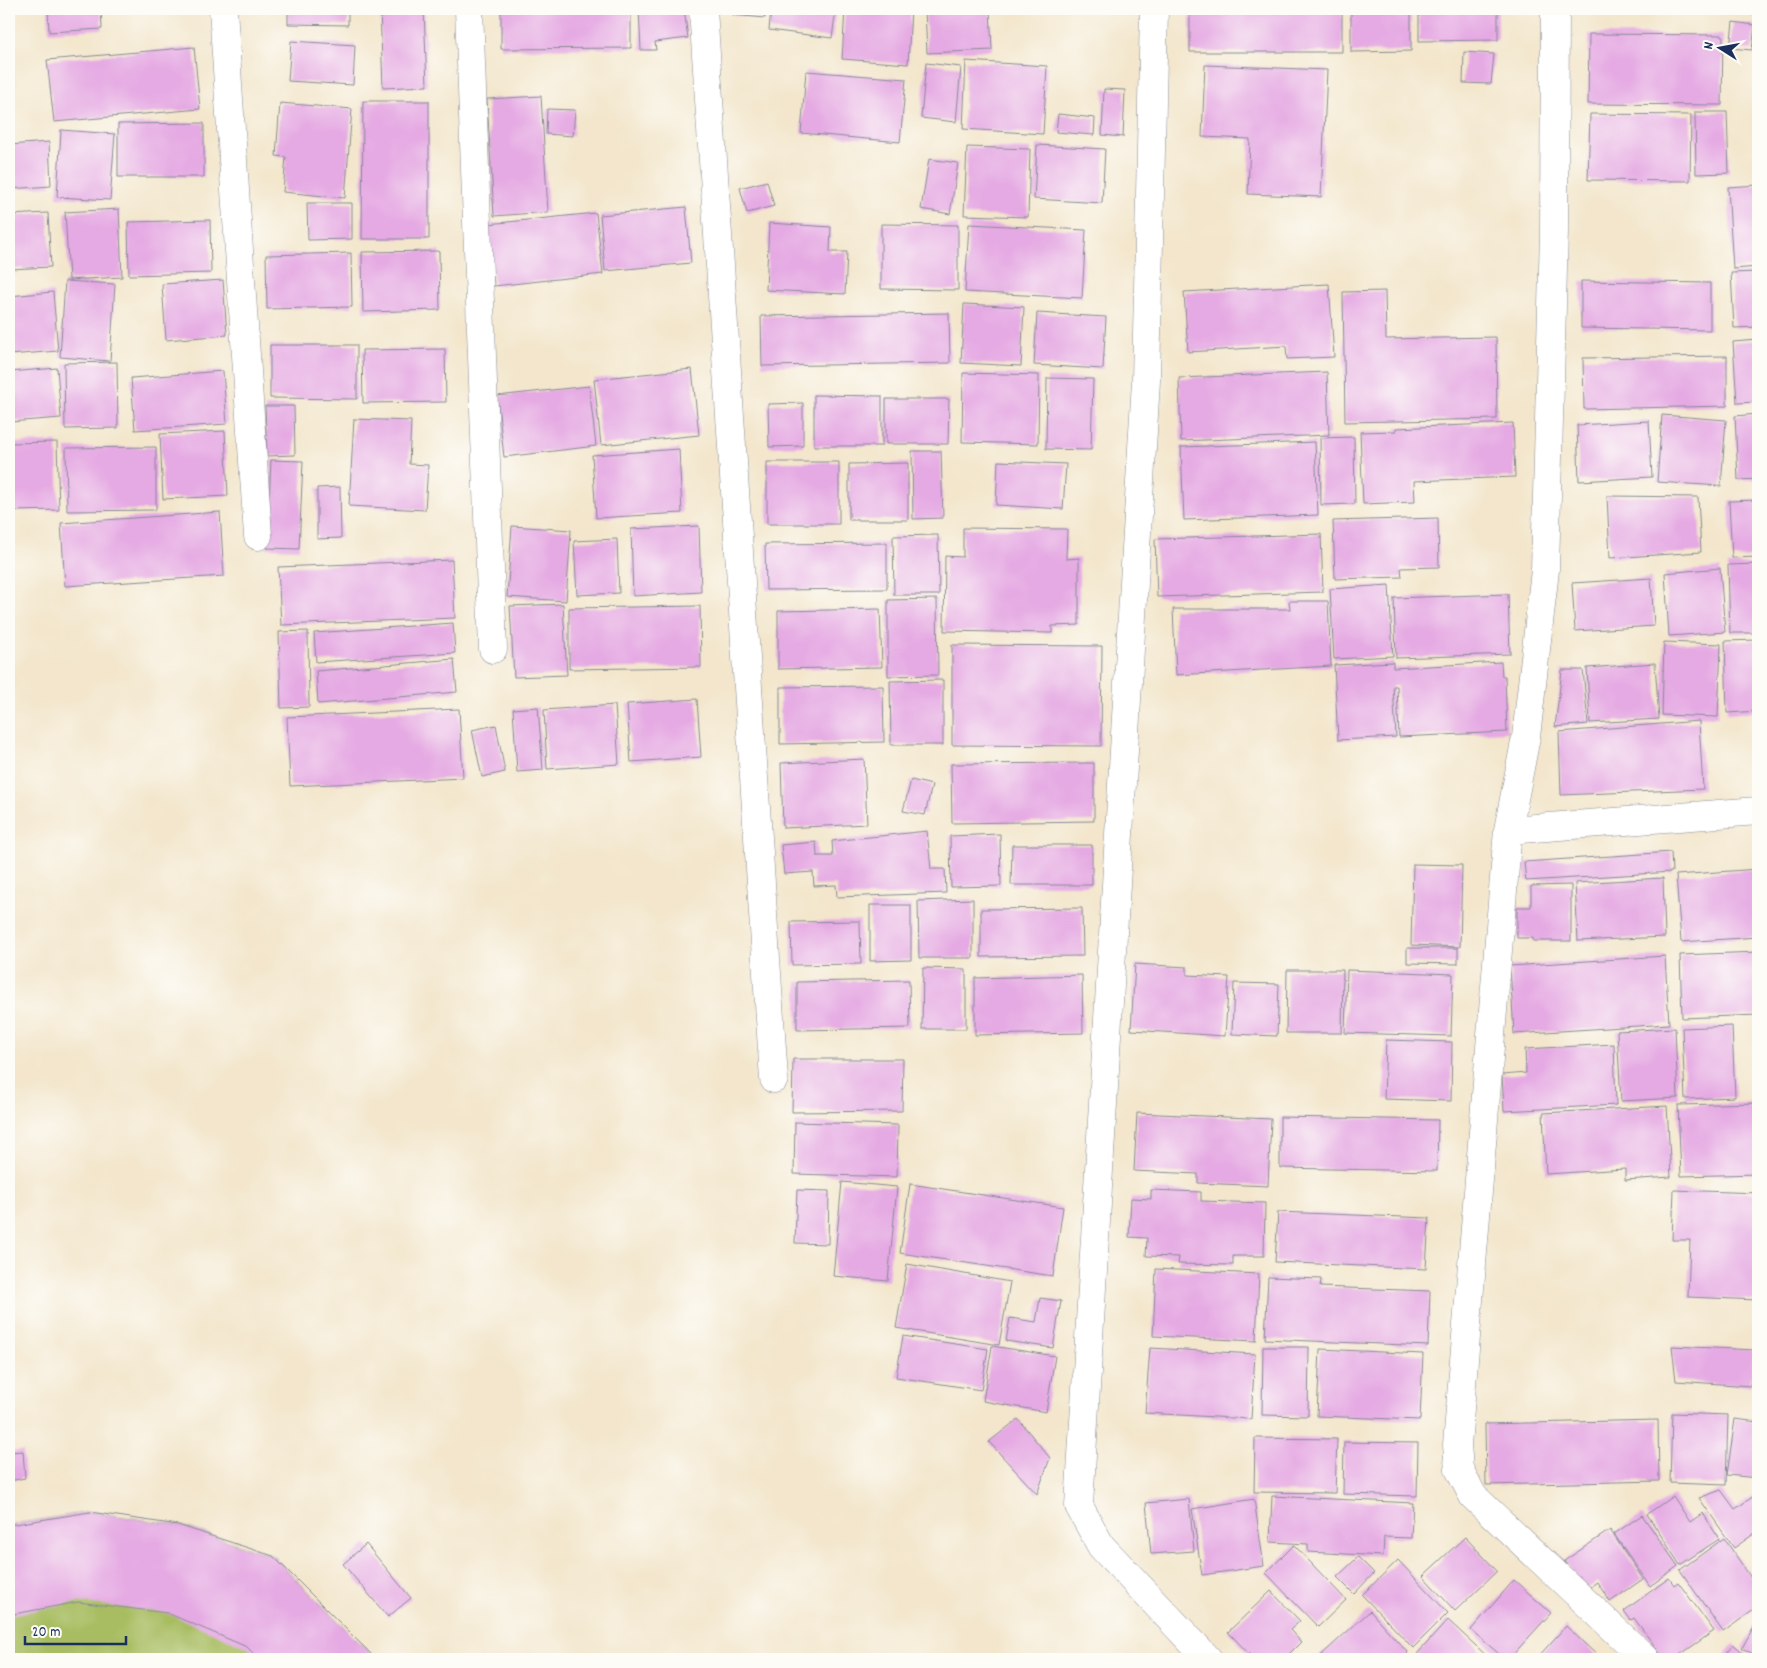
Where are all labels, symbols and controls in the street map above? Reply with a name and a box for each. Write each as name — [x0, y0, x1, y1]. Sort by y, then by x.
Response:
north arrow — [1694, 22, 1744, 72]
text: N — [1699, 41, 1720, 51]
scale bar — [25, 1613, 126, 1645]
text: 20 m — [32, 1622, 60, 1644]

